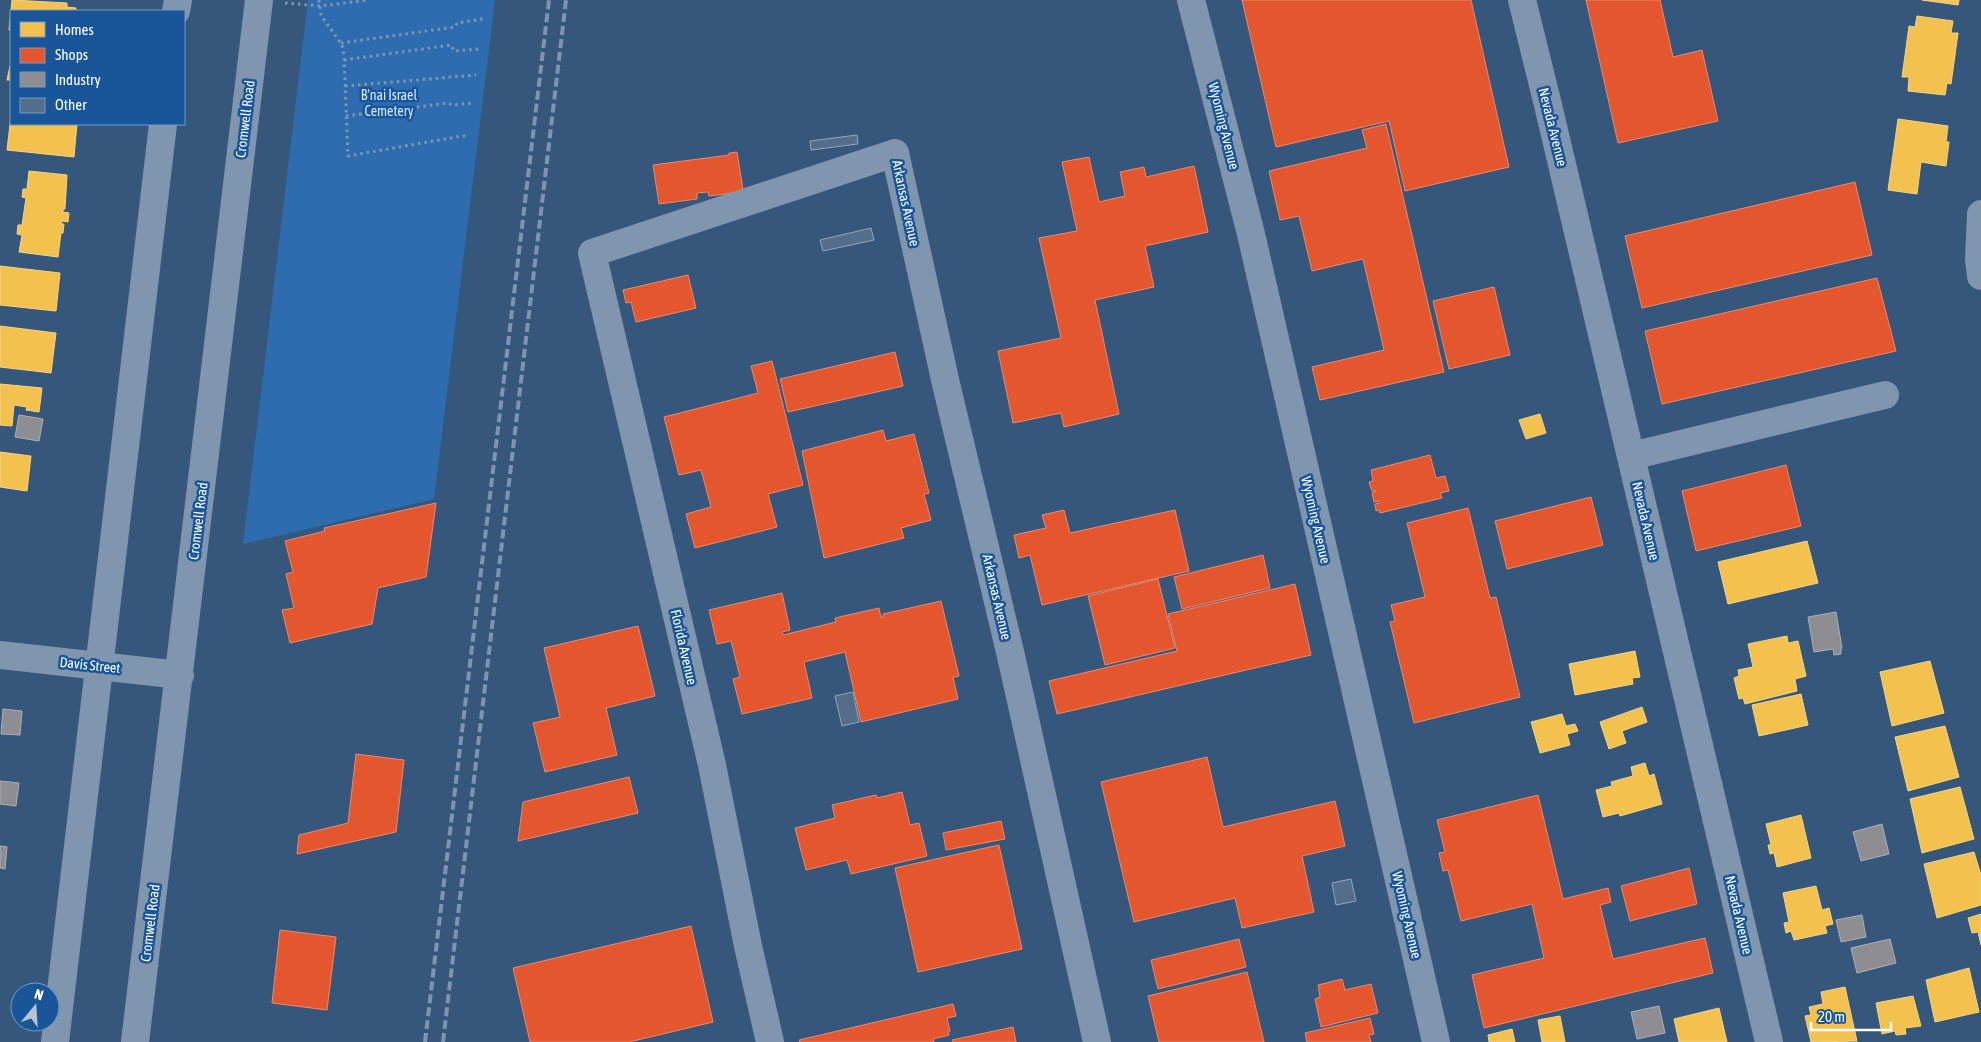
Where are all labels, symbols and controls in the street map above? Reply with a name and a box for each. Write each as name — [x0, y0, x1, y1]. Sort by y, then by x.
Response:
legend — [10, 10, 185, 125]
text: Homes — [55, 21, 94, 38]
text: Shops — [55, 46, 88, 63]
text: Industry — [55, 71, 101, 88]
street label: Cromwell Road — [232, 79, 258, 159]
street label: Wyoming Avenue — [1205, 81, 1243, 171]
street label: Nevada Avenue — [1536, 86, 1570, 168]
park label: B’nai Israel Cemetery — [361, 87, 417, 119]
text: Other — [55, 96, 87, 113]
street label: Arkansas Avenue — [889, 159, 923, 247]
street label: Wyoming Avenue — [1298, 475, 1334, 565]
street label: Nevada Avenue — [1629, 480, 1663, 562]
street label: Cromwell Road — [185, 481, 211, 561]
street label: Arkansas Avenue — [979, 553, 1015, 641]
street label: Florida Avenue — [668, 608, 700, 686]
street label: Davis Street — [59, 654, 121, 676]
street label: Wyoming Avenue — [1389, 870, 1425, 960]
street label: Nevada Avenue — [1722, 874, 1756, 956]
street label: Cromwell Road — [137, 883, 163, 963]
north arrow — [10, 982, 60, 1032]
text: N — [33, 986, 45, 1004]
scale bar — [1811, 1000, 1891, 1032]
text: 20 m — [1818, 1008, 1845, 1025]

